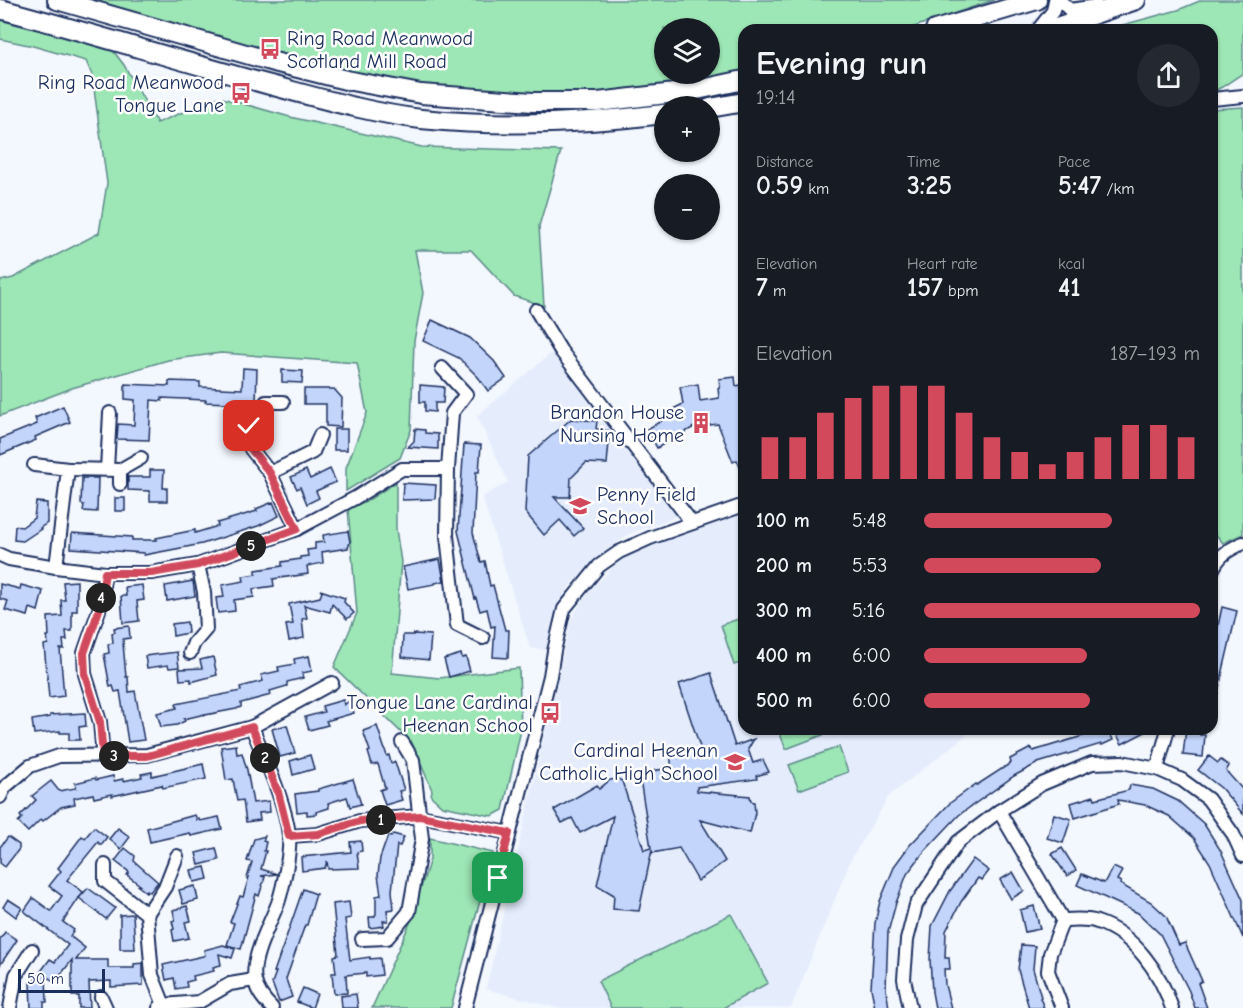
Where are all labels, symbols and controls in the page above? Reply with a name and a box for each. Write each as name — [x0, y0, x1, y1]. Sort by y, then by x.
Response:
map controls — [654, 18, 720, 240]
button: layers — [654, 18, 720, 84]
place label: Ring Road Meanwood Scotland Mill Road — [287, 27, 473, 73]
bus stop icon: Ring Road Meanwood Scotland Mill Road — [258, 37, 282, 61]
text: Evening run — [756, 44, 927, 82]
button: share — [1137, 44, 1200, 107]
place label: Ring Road Meanwood Tongue Lane — [38, 71, 224, 117]
bus stop icon: Ring Road Meanwood Tongue Lane — [229, 81, 253, 105]
text: 19:14 — [756, 86, 796, 109]
button: + — [654, 96, 720, 162]
text: Distance — [756, 153, 813, 171]
text: Time — [907, 153, 940, 171]
text: Pace — [1058, 153, 1090, 171]
text: 0.59 — [756, 171, 803, 201]
text: 3:25 — [907, 171, 952, 201]
text: 5:47 — [1058, 171, 1101, 201]
button: − — [654, 174, 720, 240]
text: km — [803, 180, 829, 198]
text: /km — [1101, 180, 1134, 198]
text: Elevation — [756, 255, 817, 273]
text: Heart rate — [907, 255, 978, 273]
text: kcal — [1058, 255, 1085, 273]
text: 7 — [756, 273, 768, 303]
text: 157 — [907, 273, 943, 303]
text: 41 — [1058, 273, 1080, 303]
text: m — [768, 282, 786, 300]
text: bpm — [943, 282, 978, 300]
text: Elevation — [756, 342, 833, 365]
text: 187–193 m — [1110, 342, 1200, 365]
pin — [223, 400, 274, 451]
place label: Brandon House Nursing Home — [550, 401, 684, 447]
icon: check — [232, 409, 265, 442]
building icon: Brandon House Nursing Home — [689, 411, 713, 435]
place label: Penny Field School — [597, 483, 696, 529]
school or university icon: Penny Field School — [568, 494, 592, 518]
text: 100 m — [756, 509, 810, 532]
text: 5:48 — [852, 509, 886, 532]
pin: 5 — [236, 531, 266, 561]
text: 5 — [247, 537, 255, 555]
text: 200 m — [756, 554, 812, 577]
text: 5:53 — [852, 554, 887, 577]
pin: 4 — [86, 583, 116, 613]
text: 4 — [97, 589, 105, 607]
text: 300 m — [756, 599, 812, 622]
text: 5:16 — [852, 599, 885, 622]
text: 400 m — [756, 644, 811, 667]
text: 6:00 — [852, 644, 891, 667]
text: 500 m — [756, 689, 813, 712]
text: 6:00 — [852, 689, 891, 712]
place label: Tongue Lane Cardinal Heenan School — [347, 691, 533, 737]
bus stop icon: Tongue Lane Cardinal Heenan School — [538, 701, 562, 725]
place label: Cardinal Heenan Catholic High School — [539, 739, 718, 785]
pin: 3 — [99, 741, 129, 771]
pin: 2 — [250, 743, 280, 773]
text: 3 — [110, 747, 118, 765]
text: 2 — [261, 749, 269, 767]
school or university icon: Cardinal Heenan Catholic High School — [723, 750, 747, 774]
pin: 1 — [366, 805, 396, 835]
text: 1 — [378, 811, 384, 829]
pin — [472, 852, 523, 903]
icon: arrive — [481, 861, 514, 894]
scale bar — [18, 966, 105, 994]
text: 50 m — [27, 970, 64, 988]

